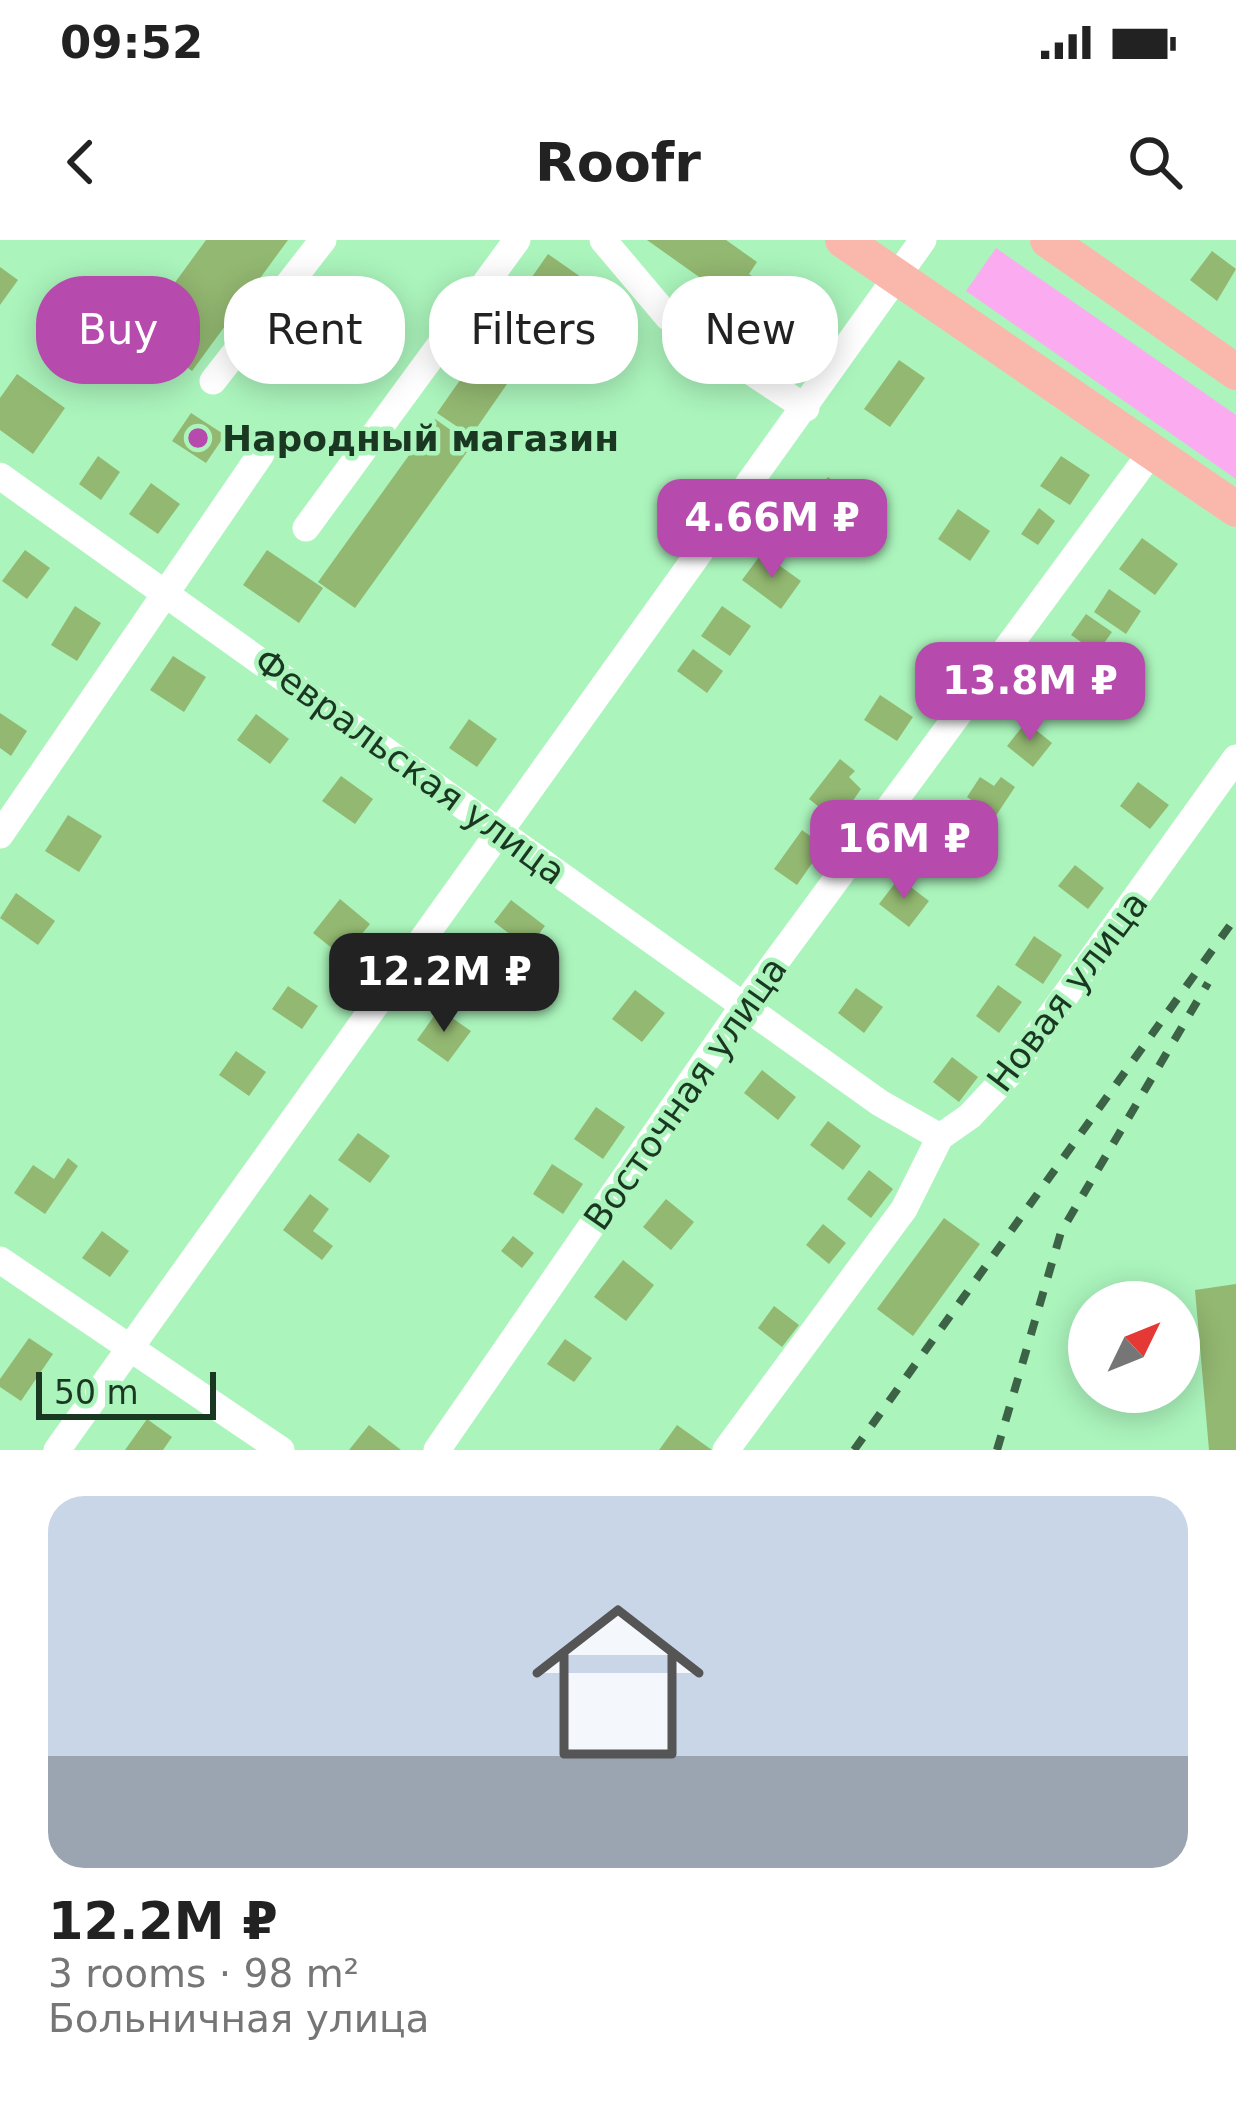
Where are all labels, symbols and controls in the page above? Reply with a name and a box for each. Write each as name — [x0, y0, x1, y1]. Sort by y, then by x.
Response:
text: 09:52 — [60, 16, 203, 69]
icon: back — [48, 129, 114, 195]
icon: search — [1122, 129, 1188, 195]
text: Roofr — [535, 131, 701, 194]
chip: Buy — [36, 276, 200, 384]
chip: Rent — [224, 276, 405, 384]
chip: Filters — [429, 276, 638, 384]
chip: New — [662, 276, 838, 384]
place label: Народный магазин — [222, 418, 619, 459]
marker: Народный магазин — [185, 425, 211, 451]
pin: 4.66M ₽ — [661, 479, 883, 581]
text: 4.66M ₽ — [684, 495, 860, 540]
street label: Февральская улица — [246, 640, 573, 893]
pin: 13.8M ₽ — [919, 642, 1141, 744]
text: 13.8M ₽ — [942, 658, 1118, 703]
pin: 16M ₽ — [820, 800, 988, 902]
text: 16M ₽ — [837, 816, 971, 861]
street label: Новая улица — [979, 883, 1156, 1099]
pin: 12.2M ₽ — [333, 933, 555, 1035]
text: 12.2M ₽ — [356, 949, 532, 994]
street label: Восточная улица — [576, 949, 795, 1238]
north arrow — [1068, 1281, 1200, 1413]
map controls — [1068, 1281, 1200, 1413]
scale bar — [36, 1366, 216, 1419]
text: 50 m — [54, 1373, 139, 1412]
icon: home — [510, 1574, 726, 1790]
text: 12.2M ₽ — [48, 1892, 278, 1951]
text: 3 rooms · 98 m² — [48, 1951, 359, 1996]
text: Больничная улица — [48, 1996, 429, 2041]

